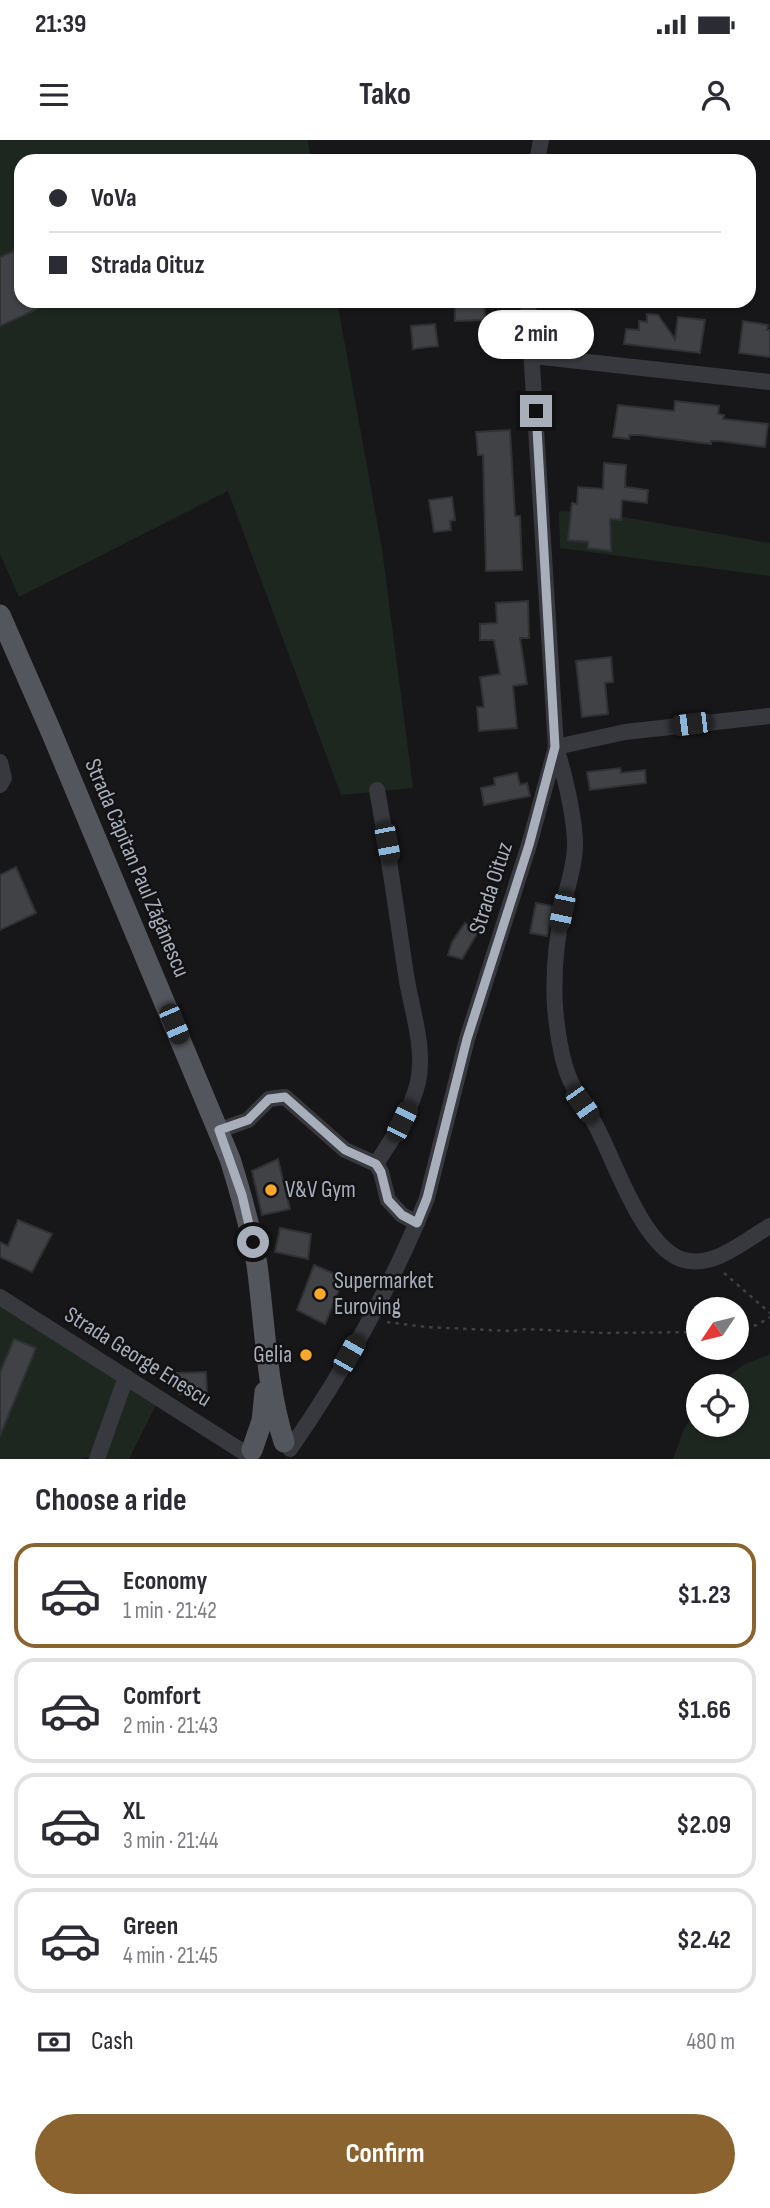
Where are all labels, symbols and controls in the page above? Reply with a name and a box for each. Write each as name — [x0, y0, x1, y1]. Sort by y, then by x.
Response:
text: 21:39 — [35, 9, 86, 40]
text: Tako — [359, 75, 411, 114]
icon: menu — [35, 76, 73, 114]
icon: person — [697, 76, 735, 114]
text: VoVa — [91, 183, 137, 214]
text: Strada Oituz — [91, 250, 204, 281]
callout: 2 min — [478, 310, 594, 358]
text: 2 min — [514, 320, 558, 348]
route end — [520, 395, 552, 427]
car — [669, 711, 714, 737]
street label: Strada Căpitan Paul Zăgănescu — [78, 755, 196, 981]
car — [373, 820, 402, 866]
street label: Strada Oituz — [463, 839, 519, 937]
car — [548, 888, 577, 934]
car — [157, 1001, 192, 1047]
car — [562, 1081, 603, 1127]
car — [384, 1098, 421, 1144]
place label: V&V Gym — [285, 1176, 356, 1204]
marker: V&V Gym — [263, 1182, 279, 1198]
route start — [237, 1226, 269, 1258]
place label: Supermarket Euroving — [334, 1267, 434, 1321]
marker: Supermarket Euroving — [312, 1286, 328, 1302]
north arrow — [686, 1297, 749, 1360]
map controls — [686, 1297, 749, 1437]
street label: Strada George Enescu — [59, 1301, 217, 1413]
car — [330, 1331, 369, 1377]
place label: Gelia — [253, 1341, 292, 1369]
marker: Gelia — [298, 1347, 314, 1363]
button: locate — [686, 1374, 749, 1437]
text: Choose a ride — [35, 1481, 187, 1520]
icon: car — [39, 1564, 102, 1627]
text: Economy — [123, 1566, 207, 1597]
text: $1.23 — [677, 1580, 731, 1611]
text: 1 min · 21:42 — [123, 1597, 217, 1625]
icon: car — [39, 1679, 102, 1742]
text: Comfort — [123, 1681, 201, 1712]
text: $1.66 — [677, 1695, 731, 1726]
text: 2 min · 21:43 — [123, 1712, 218, 1740]
icon: car — [39, 1794, 102, 1857]
text: XL — [123, 1796, 145, 1827]
text: $2.09 — [676, 1810, 731, 1841]
text: 3 min · 21:44 — [123, 1827, 218, 1855]
icon: car — [39, 1909, 102, 1972]
text: Green — [123, 1911, 178, 1942]
text: $2.42 — [677, 1925, 731, 1956]
text: 4 min · 21:45 — [123, 1942, 218, 1970]
icon: cash — [35, 2023, 73, 2061]
text: Cash — [91, 2026, 134, 2057]
text: 480 m — [687, 2028, 735, 2056]
button: Confirm — [35, 2114, 735, 2194]

